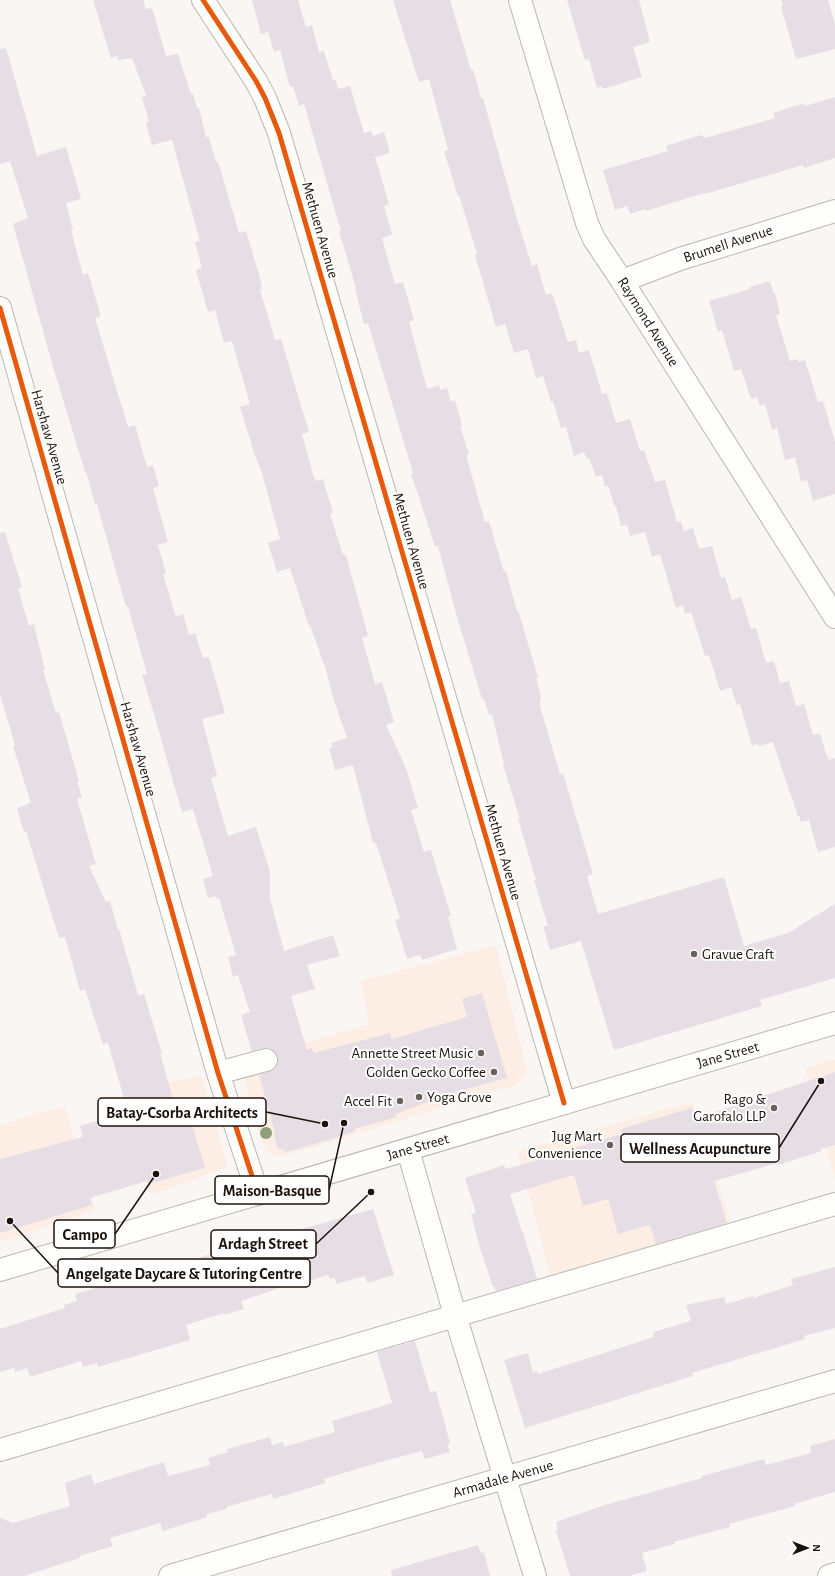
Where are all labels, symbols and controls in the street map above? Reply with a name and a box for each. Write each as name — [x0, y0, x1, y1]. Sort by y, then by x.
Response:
street label: Methuen Avenue — [299, 180, 341, 280]
street label: Brumell Avenue — [682, 223, 775, 265]
street label: Raymond Avenue — [615, 275, 681, 369]
street label: Harshaw Avenue — [28, 388, 70, 486]
street label: Methuen Avenue — [390, 491, 432, 591]
street label: Harshaw Avenue — [117, 700, 159, 798]
street label: Methuen Avenue — [482, 802, 524, 902]
place label: Gravue Craft — [702, 947, 774, 962]
marker: Gravue Craft — [689, 949, 699, 959]
street label: Jane Street — [695, 1039, 761, 1071]
place label: Annette Street Music — [352, 1046, 473, 1061]
marker: Annette Street Music — [476, 1048, 486, 1058]
place label: Golden Gecko Coffee — [366, 1065, 486, 1080]
marker: Golden Gecko Coffee — [489, 1067, 499, 1077]
place label: Yoga Grove — [427, 1090, 492, 1105]
marker: Yoga Grove — [414, 1092, 424, 1102]
place label: Rago & Garofalo LLP — [693, 1092, 767, 1124]
place label: Accel Fit — [344, 1094, 392, 1109]
marker: Accel Fit — [395, 1096, 405, 1106]
callout: Batay-Csorba Architects — [98, 1098, 266, 1126]
marker: Rago & Garofalo LLP — [769, 1103, 779, 1113]
text: Batay-Csorba Architects — [106, 1105, 258, 1122]
place label: Jug Mart Convenience — [528, 1129, 602, 1161]
street label: Jane Street — [385, 1131, 451, 1163]
callout: Wellness Acupuncture — [621, 1134, 779, 1162]
marker: Jug Mart Convenience — [605, 1140, 615, 1150]
text: Wellness Acupuncture — [629, 1141, 771, 1157]
callout: Maison-Basque — [215, 1176, 329, 1204]
text: Maison-Basque — [223, 1183, 322, 1199]
callout: Campo — [54, 1220, 115, 1248]
text: Campo — [63, 1227, 108, 1243]
callout: Ardagh Street — [211, 1230, 316, 1258]
text: Ardagh Street — [218, 1236, 308, 1252]
callout: Angelgate Daycare & Tutoring Centre — [58, 1259, 310, 1287]
text: Angelgate Daycare & Tutoring Centre — [66, 1266, 302, 1283]
street label: Armadale Avenue — [451, 1457, 555, 1501]
north arrow — [787, 1528, 827, 1568]
text: N — [811, 1544, 822, 1552]

